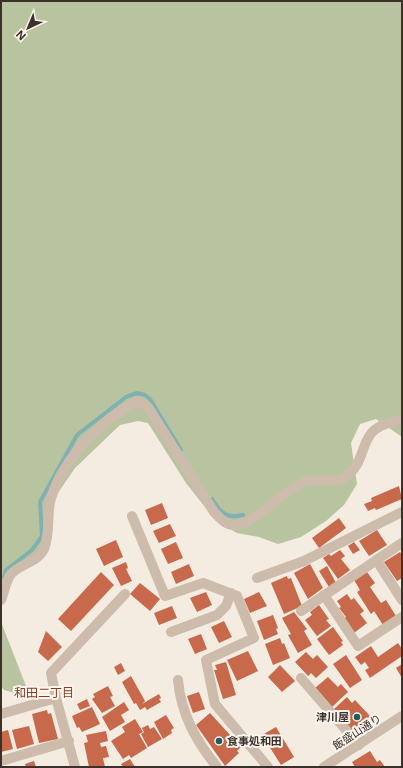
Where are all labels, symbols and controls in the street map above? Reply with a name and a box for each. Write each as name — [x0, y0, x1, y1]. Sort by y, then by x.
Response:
north arrow — [8, 8, 48, 48]
text: N — [13, 27, 29, 43]
district label: 和田二丁目 — [14, 685, 74, 700]
place label: 津川屋 — [316, 710, 349, 724]
street label: 飯盛山通り — [330, 711, 384, 753]
marker: 津川屋 — [352, 712, 362, 722]
place label: 食事処和田 — [227, 734, 282, 748]
marker: 食事処和田 — [214, 736, 224, 746]

